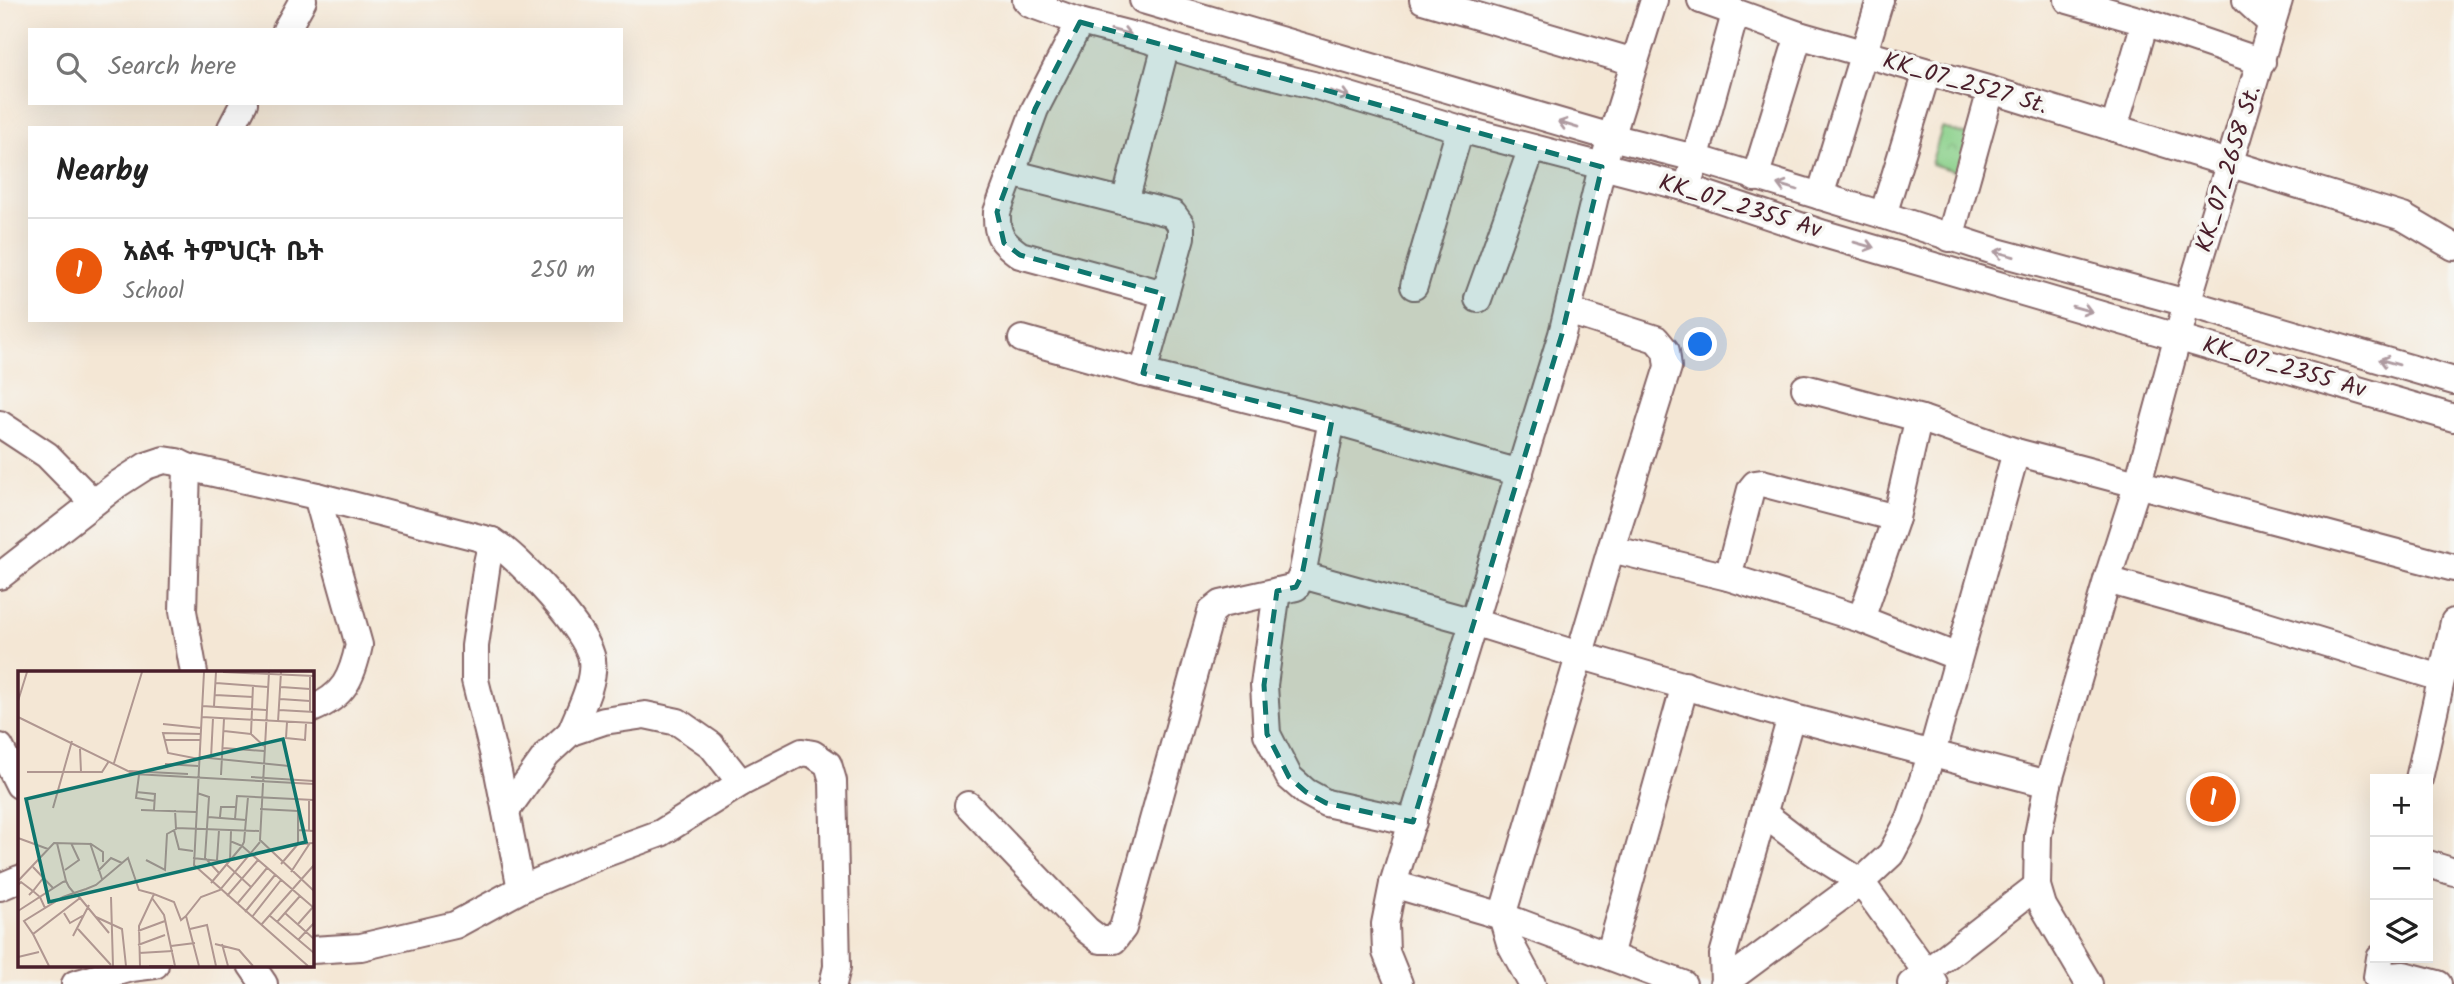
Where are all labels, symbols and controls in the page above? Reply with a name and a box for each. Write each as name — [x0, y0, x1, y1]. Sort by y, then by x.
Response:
one-way arrow — [1109, 26, 1131, 39]
search box — [28, 28, 623, 105]
street label: KK_07_2527 St. — [1878, 42, 2052, 126]
text: Search here — [108, 46, 236, 88]
icon: search — [52, 48, 90, 86]
street label: KK_07_2658 St. — [2185, 81, 2273, 257]
one-way arrow — [1328, 88, 1350, 101]
one-way arrow — [1558, 117, 1580, 130]
text: Nearby — [56, 148, 148, 196]
street label: KK_07_2355 Av — [1654, 164, 1827, 251]
one-way arrow — [1776, 180, 1799, 193]
text: አልፋ ትምህርት ቤት — [123, 232, 324, 274]
one-way arrow — [1852, 239, 1875, 252]
one-way arrow — [1994, 247, 2016, 260]
text: 1 — [76, 253, 82, 289]
text: 250 m — [530, 253, 595, 289]
text: School — [123, 274, 184, 310]
one-way arrow — [2070, 303, 2093, 316]
street label: KK_07_2355 Av — [2198, 326, 2371, 410]
your location — [1683, 327, 1717, 361]
one-way arrow — [2378, 355, 2400, 368]
inset map — [18, 671, 313, 967]
pin: 1 — [2190, 773, 2236, 825]
map controls — [2370, 774, 2433, 963]
button: + — [2370, 774, 2433, 837]
button: − — [2370, 837, 2433, 900]
button: layers — [2370, 900, 2433, 963]

